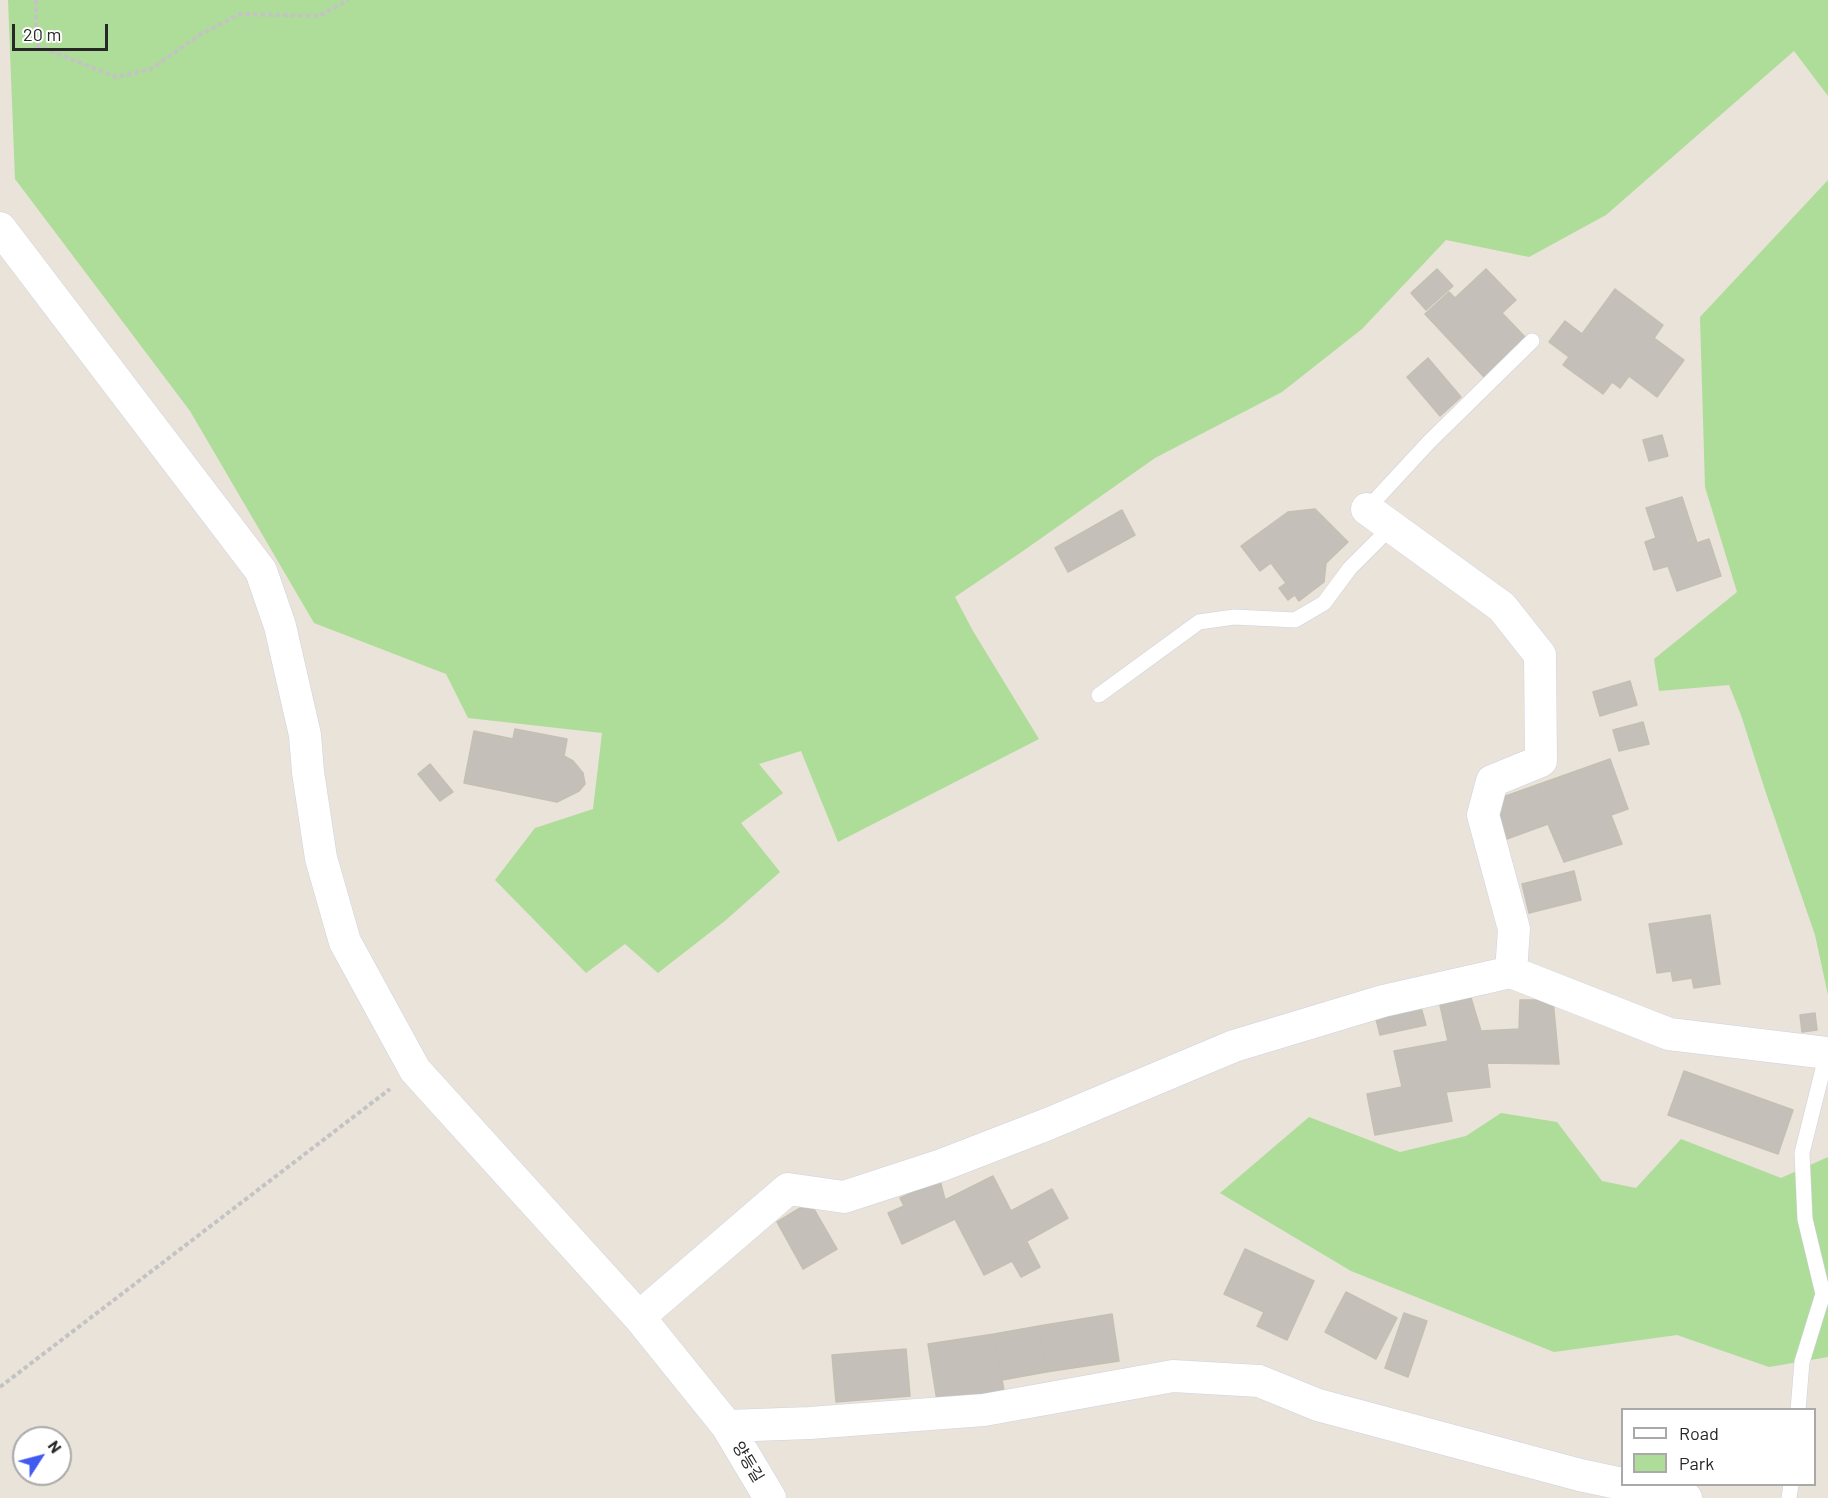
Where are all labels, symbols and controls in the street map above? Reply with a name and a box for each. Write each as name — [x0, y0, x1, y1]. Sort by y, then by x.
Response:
scale bar — [15, 12, 111, 50]
text: 20 m — [23, 23, 61, 45]
legend — [1621, 1408, 1816, 1486]
text: Road — [1679, 1422, 1719, 1444]
north arrow — [12, 1426, 72, 1486]
text: N — [45, 1436, 66, 1456]
street label: 양등길 — [728, 1438, 768, 1486]
text: Park — [1679, 1452, 1714, 1474]

